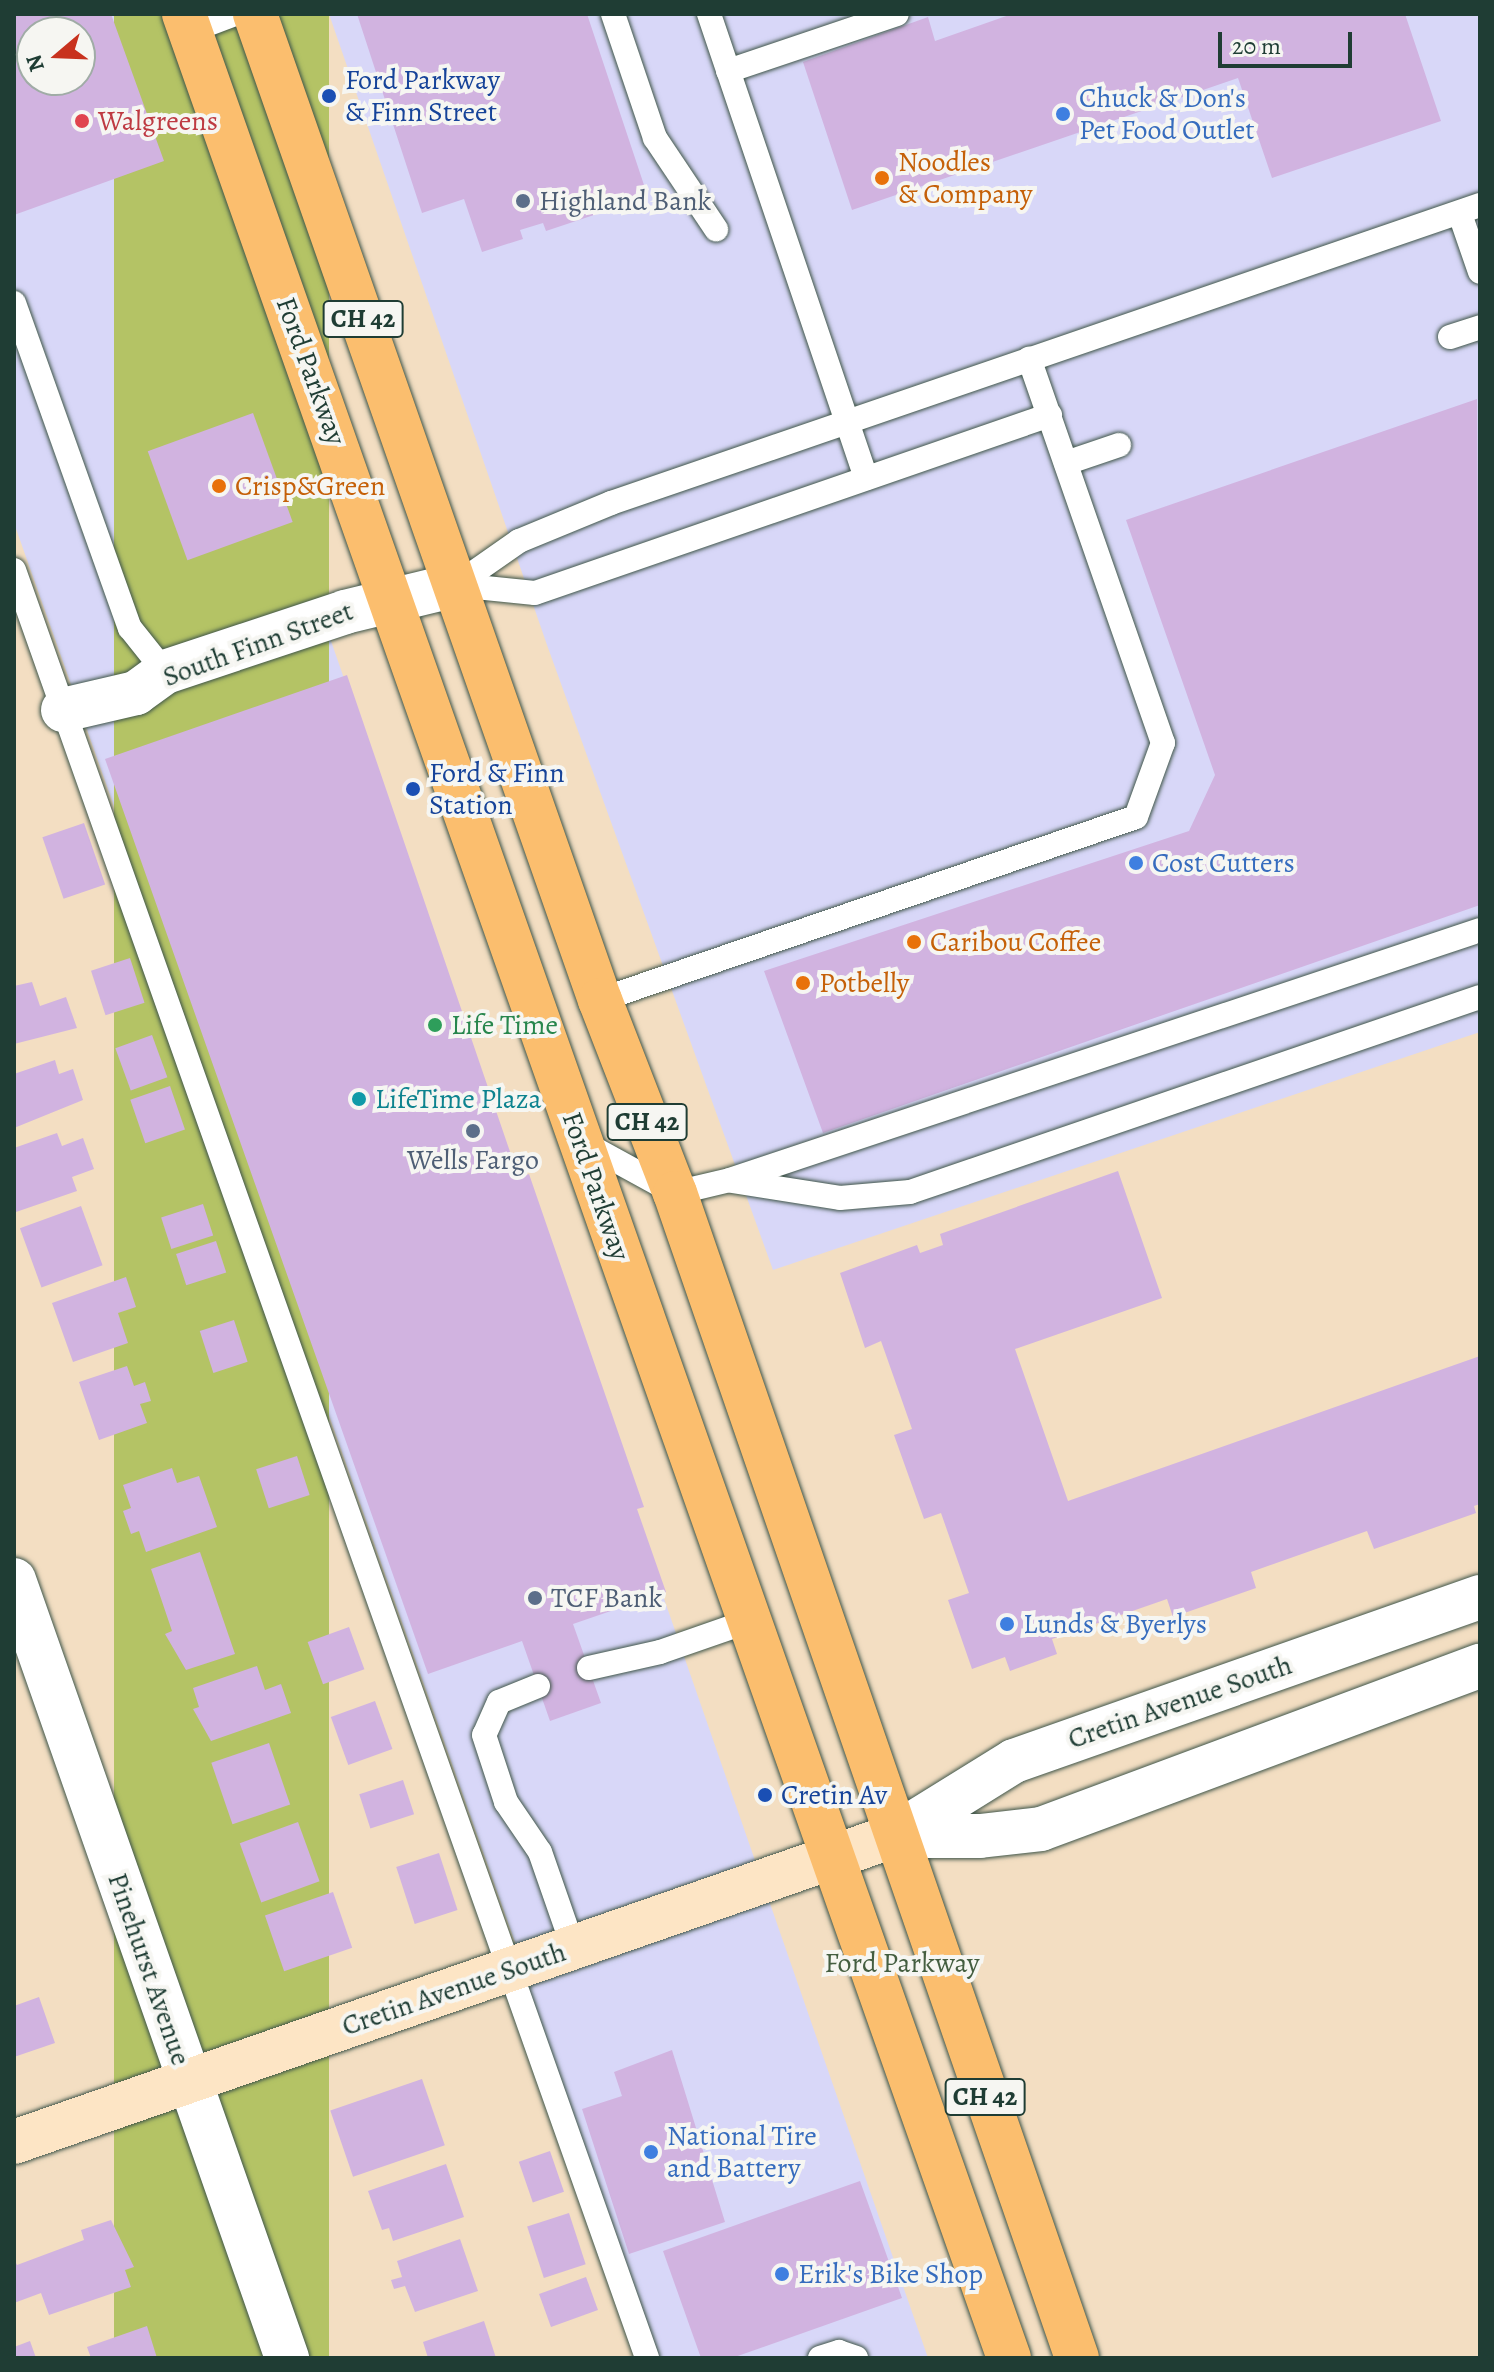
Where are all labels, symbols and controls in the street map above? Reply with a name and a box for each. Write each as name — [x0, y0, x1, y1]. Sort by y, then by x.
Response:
north arrow — [16, 16, 96, 96]
scale bar — [1222, 16, 1356, 66]
text: 20 m — [1232, 30, 1281, 62]
text: N — [18, 51, 52, 76]
place label: Ford Parkway & Finn Street — [345, 63, 500, 129]
place label: Chuck & Don's Pet Food Outlet — [1079, 81, 1254, 147]
marker: Ford Parkway & Finn Street — [320, 87, 338, 105]
place label: Walgreens — [98, 104, 218, 138]
marker: Chuck & Don's Pet Food Outlet — [1054, 105, 1072, 123]
marker: Walgreens — [73, 112, 91, 130]
place label: Noodles & Company — [898, 145, 1032, 211]
marker: Noodles & Company — [873, 169, 891, 187]
place label: Highland Bank — [539, 184, 712, 218]
marker: Highland Bank — [514, 192, 532, 210]
street label: Ford Parkway — [269, 292, 353, 450]
road number: CH 42 — [321, 297, 405, 341]
place label: Crisp&Green — [235, 469, 385, 503]
marker: Crisp&Green — [210, 477, 228, 495]
street label: South Finn Street — [158, 594, 358, 694]
place label: Ford & Finn Station — [429, 756, 565, 822]
marker: Ford & Finn Station — [404, 780, 422, 798]
place label: Cost Cutters — [1152, 846, 1295, 880]
marker: Cost Cutters — [1127, 854, 1145, 872]
place label: Caribou Coffee — [930, 925, 1101, 959]
marker: Caribou Coffee — [905, 933, 923, 951]
place label: Potbelly — [819, 966, 909, 1000]
marker: Potbelly — [794, 974, 812, 992]
place label: Life Time — [451, 1008, 558, 1042]
marker: Life Time — [426, 1016, 444, 1034]
place label: LifeTime Plaza — [375, 1082, 542, 1116]
marker: LifeTime Plaza — [350, 1090, 368, 1108]
road number: CH 42 — [605, 1100, 689, 1144]
street label: Ford Parkway — [555, 1107, 637, 1265]
marker: Wells Fargo — [464, 1122, 482, 1140]
place label: Wells Fargo — [407, 1143, 539, 1177]
place label: TCF Bank — [551, 1581, 662, 1615]
marker: TCF Bank — [526, 1589, 544, 1607]
place label: Lunds & Byerlys — [1023, 1607, 1207, 1641]
marker: Lunds & Byerlys — [998, 1615, 1016, 1633]
street label: Cretin Avenue South — [1064, 1648, 1296, 1756]
place label: Cretin Av — [781, 1778, 887, 1812]
marker: Cretin Av — [756, 1786, 774, 1804]
street label: Pinehurst Avenue — [100, 1868, 198, 2070]
street label: Cretin Avenue South — [338, 1935, 570, 2043]
park label: Ford Parkway — [825, 1946, 979, 1980]
road number: CH 42 — [943, 2075, 1027, 2119]
place label: National Tire and Battery — [667, 2119, 817, 2185]
marker: National Tire and Battery — [642, 2143, 660, 2161]
place label: Erik's Bike Shop — [798, 2257, 983, 2291]
marker: Erik's Bike Shop — [773, 2265, 791, 2283]

